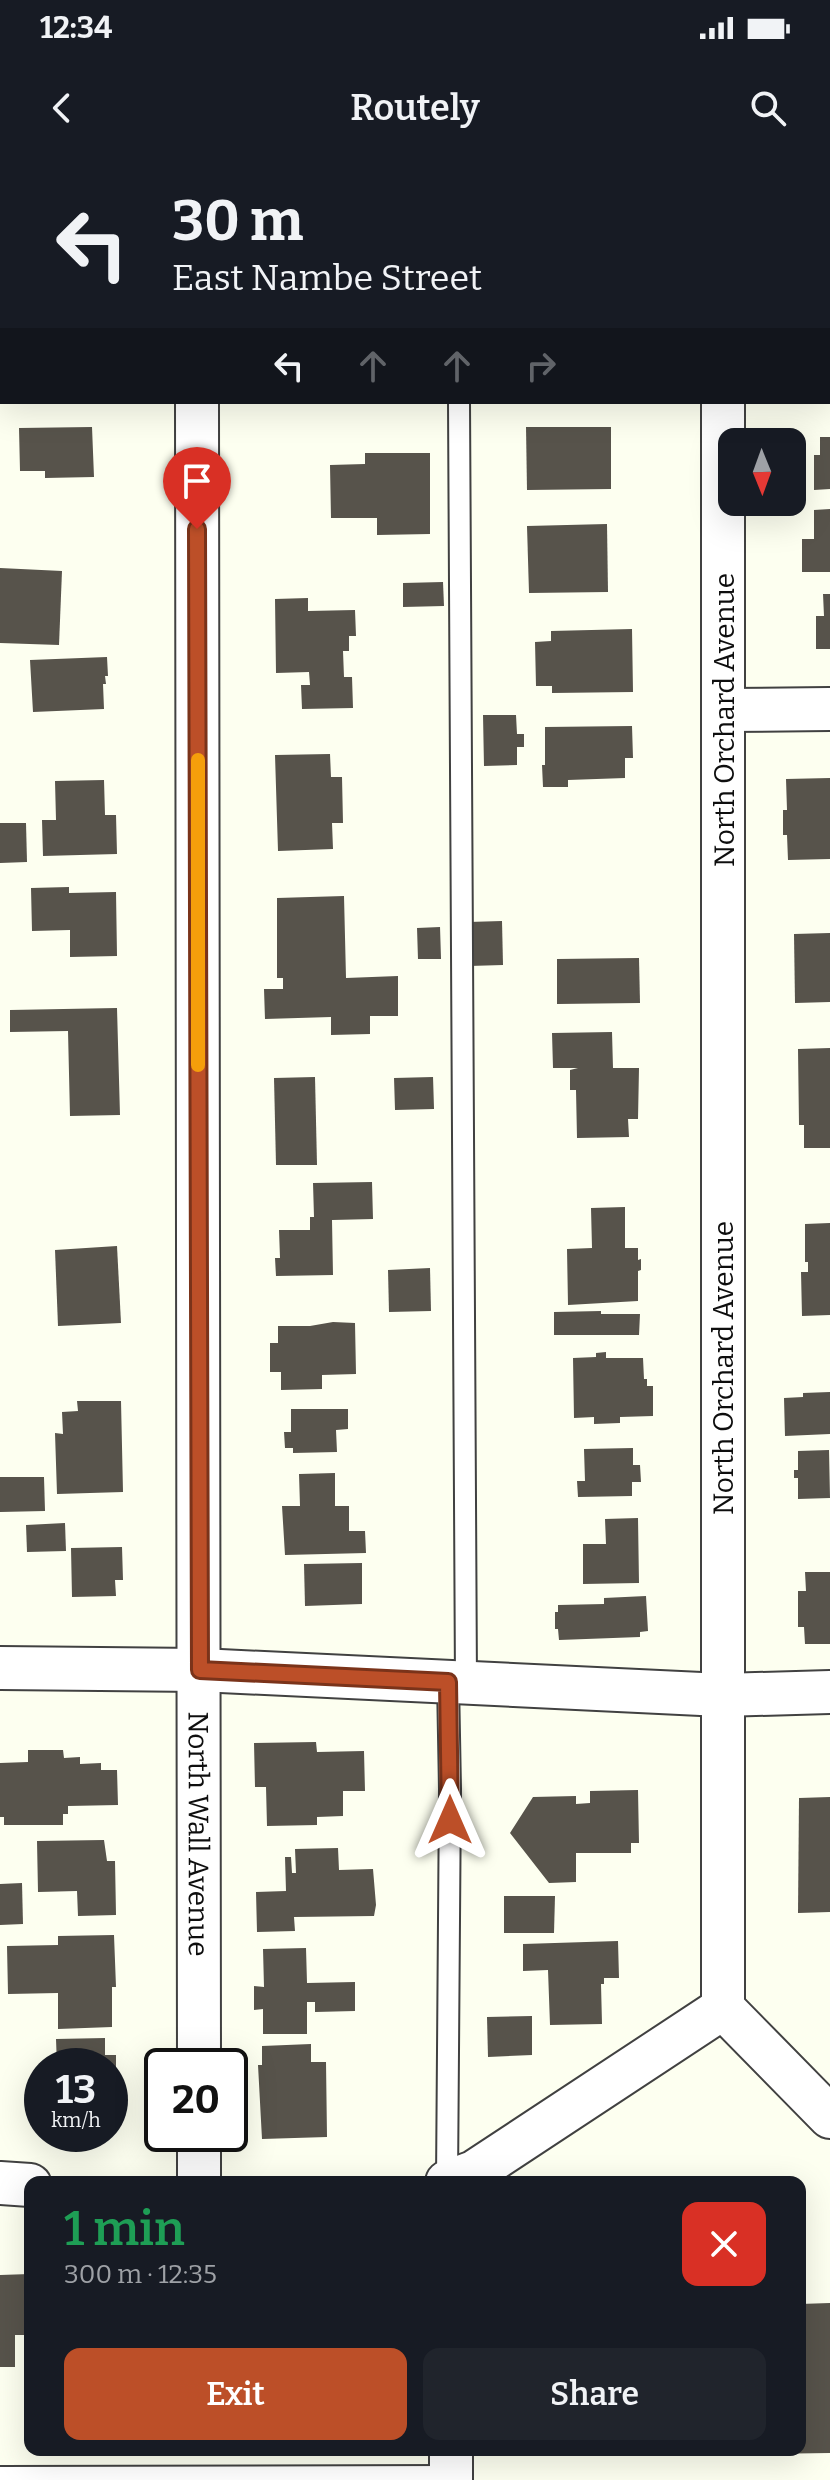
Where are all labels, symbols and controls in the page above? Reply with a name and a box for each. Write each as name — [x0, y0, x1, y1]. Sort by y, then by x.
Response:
text: 12:34 — [40, 10, 112, 46]
icon: back — [40, 86, 84, 130]
text: Routely — [350, 86, 480, 130]
icon: search — [746, 86, 790, 130]
text: 30 m — [172, 188, 303, 255]
icon: left — [40, 192, 144, 296]
text: East Nambe Street — [172, 256, 482, 300]
icon: left — [267, 344, 311, 388]
icon: ahead — [351, 344, 395, 388]
icon: ahead — [435, 344, 479, 388]
icon: right — [519, 344, 563, 388]
north arrow — [718, 428, 806, 516]
map controls — [718, 428, 806, 516]
pin — [163, 447, 231, 529]
icon: arrive — [175, 459, 219, 503]
street label: North Orchard Avenue — [708, 573, 741, 867]
street label: North Orchard Avenue — [707, 1221, 740, 1515]
street label: North Wall Avenue — [182, 1711, 215, 1957]
position arrow — [408, 1778, 492, 1862]
speed limit sign: 20 — [144, 2048, 248, 2152]
text: 13 — [56, 2066, 96, 2114]
text: km/h — [51, 2108, 101, 2132]
text: 1 min — [64, 2200, 185, 2258]
button: close — [682, 2202, 766, 2286]
text: 300 m · 12:35 — [64, 2259, 217, 2290]
button: Exit — [64, 2348, 407, 2440]
button: Share — [423, 2348, 766, 2440]

